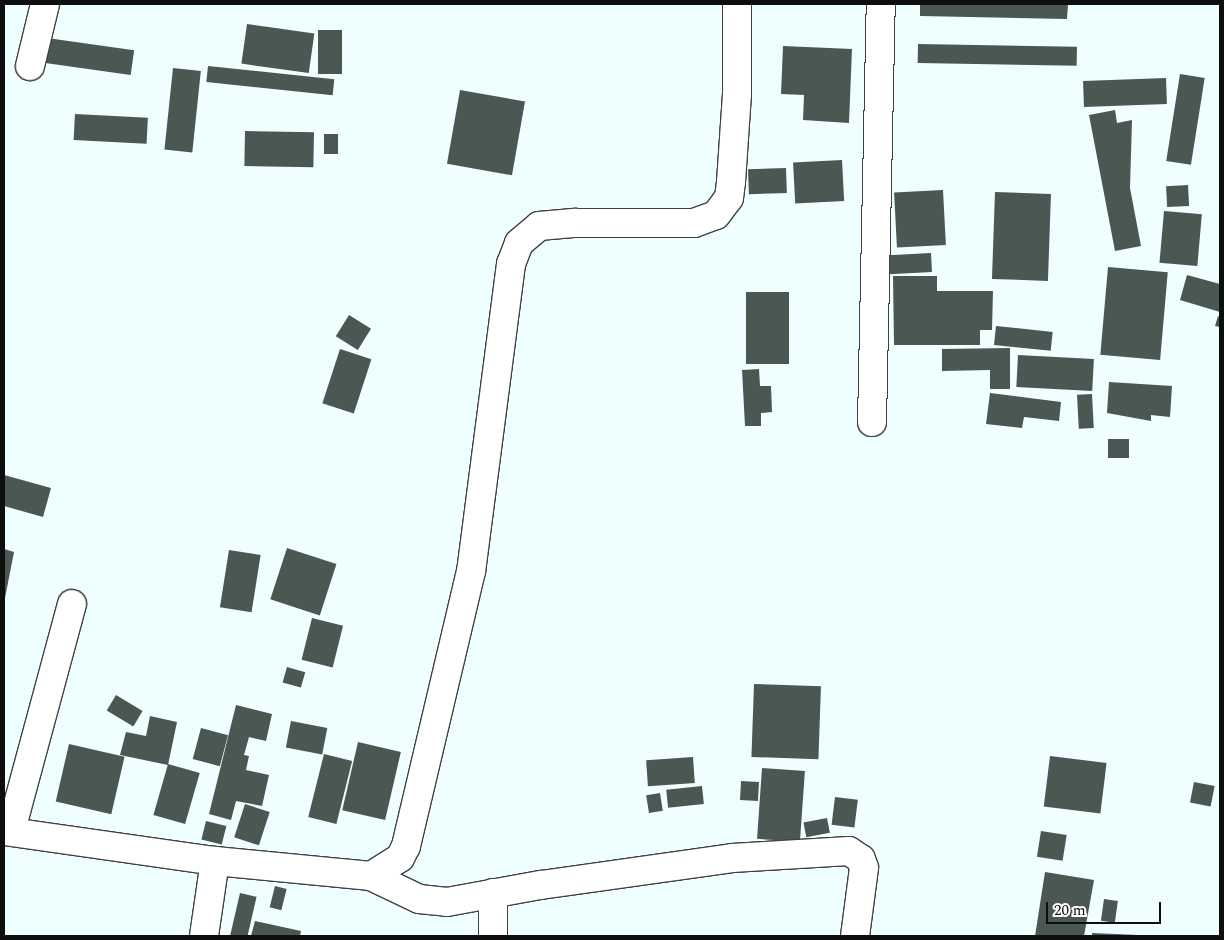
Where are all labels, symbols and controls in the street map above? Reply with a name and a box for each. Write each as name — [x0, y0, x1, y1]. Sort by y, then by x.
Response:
scale bar — [1049, 892, 1164, 924]
text: 20 m — [1054, 899, 1086, 922]

